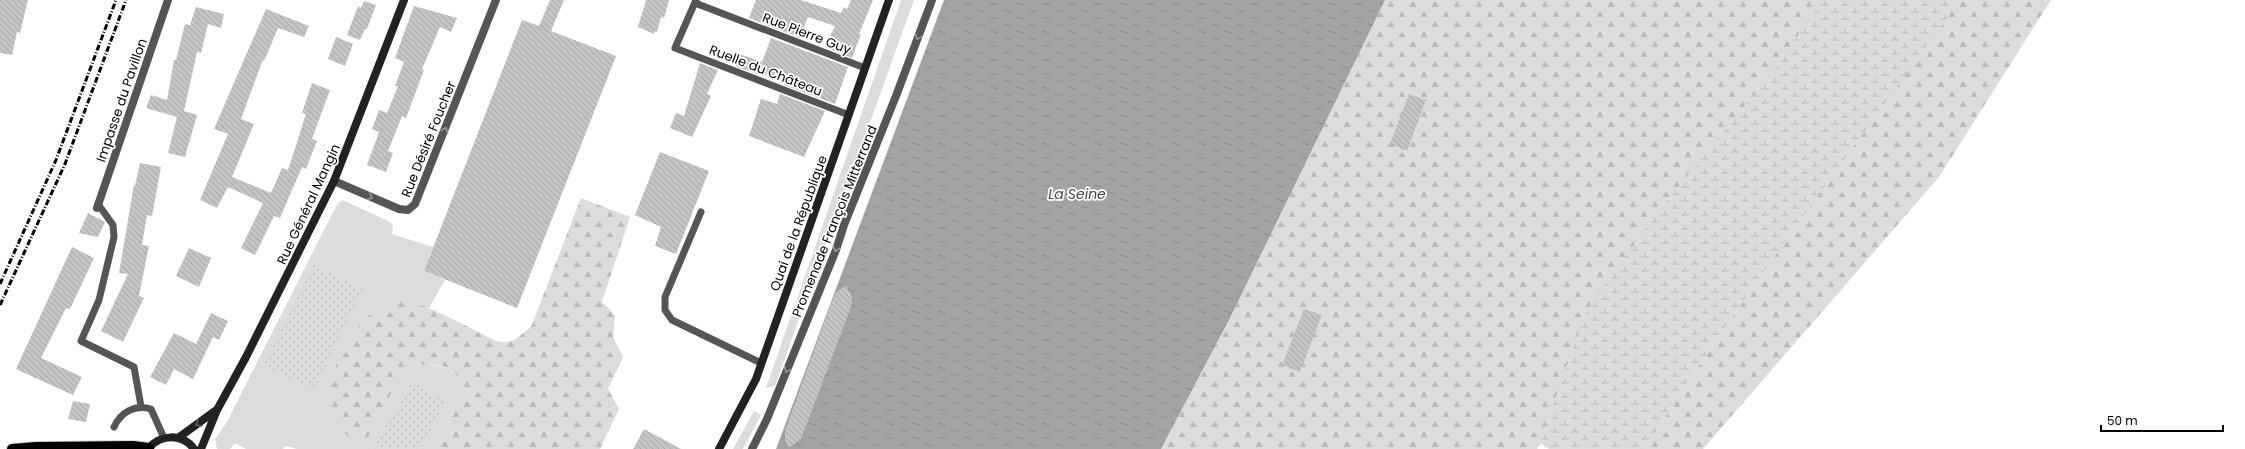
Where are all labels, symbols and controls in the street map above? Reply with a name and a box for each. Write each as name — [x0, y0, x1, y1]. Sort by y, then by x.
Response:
street label: Rue Pierre Guy — [760, 8, 855, 59]
one-way arrow — [915, 33, 923, 40]
street label: Impasse du Pavillon — [91, 36, 152, 165]
street label: Ruelle du Château — [706, 40, 825, 101]
street label: Rue Désiré Foucher — [396, 78, 460, 200]
street label: Promenade François Mitterrand — [787, 122, 882, 320]
one-way arrow — [440, 126, 448, 133]
street label: Rue Général Mangin — [272, 141, 345, 268]
street label: Quai de la République — [765, 153, 832, 294]
water label: La Seine — [1048, 184, 1106, 204]
one-way arrow — [366, 192, 373, 200]
one-way arrow — [832, 245, 841, 252]
one-way arrow — [784, 366, 792, 373]
scale bar — [2101, 407, 2223, 433]
text: 50 m — [2107, 412, 2138, 429]
one-way arrow — [195, 419, 202, 426]

